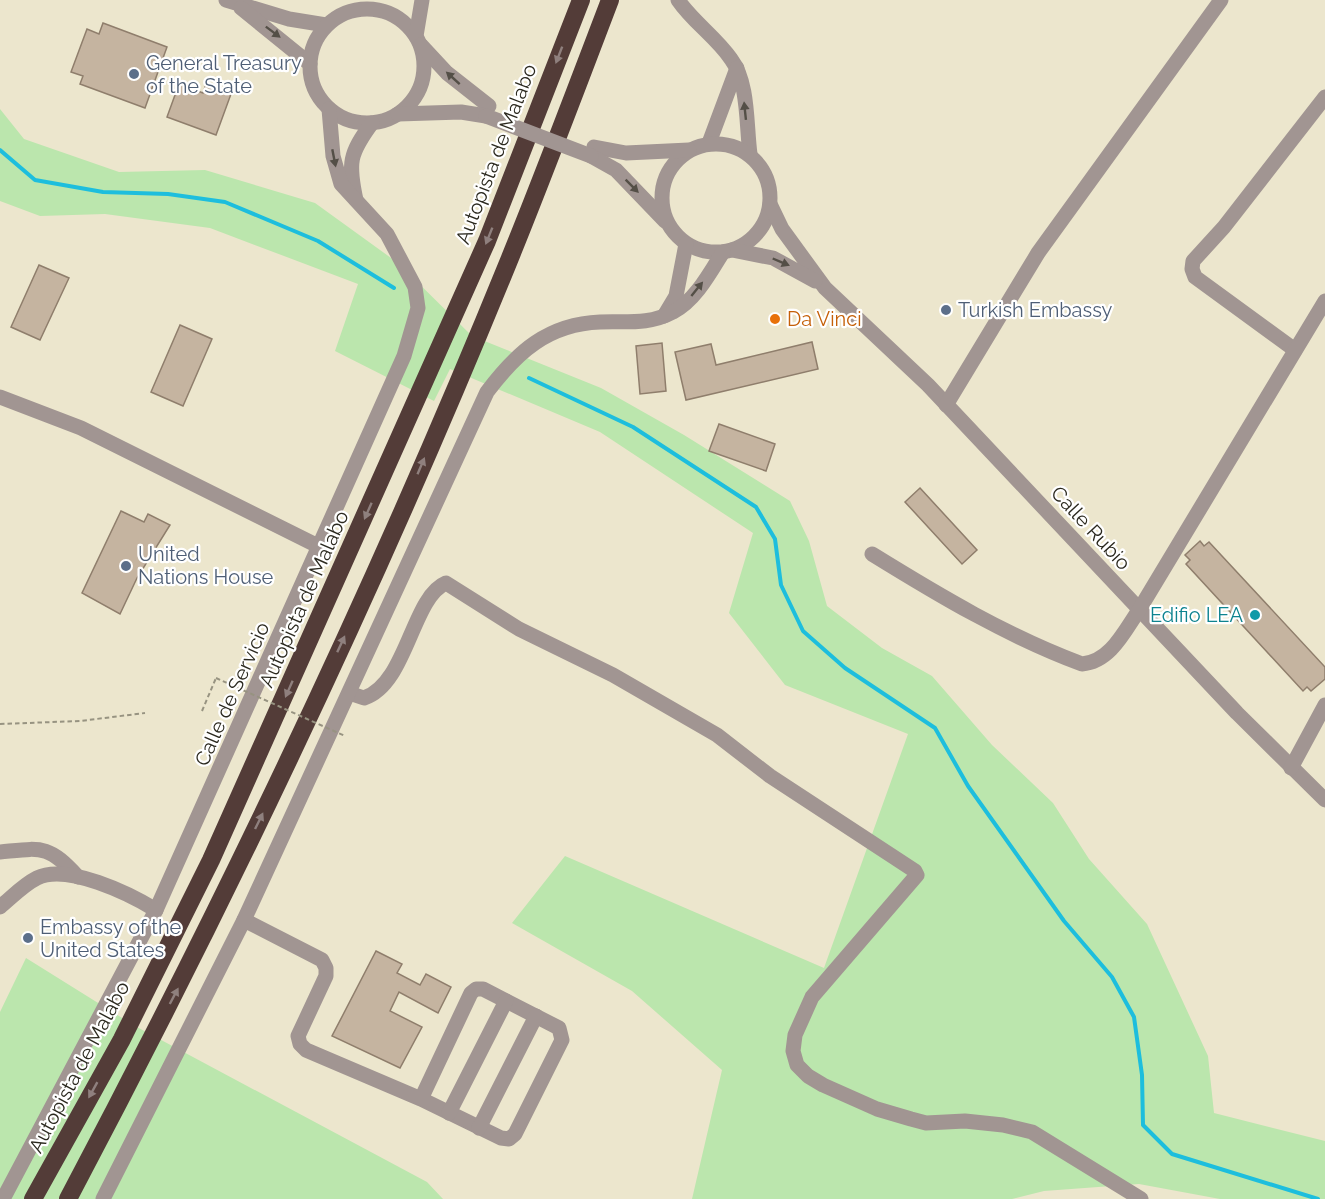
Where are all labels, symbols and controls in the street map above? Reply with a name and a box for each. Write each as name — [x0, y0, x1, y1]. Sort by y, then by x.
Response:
one-way arrow — [265, 26, 280, 38]
one-way arrow — [554, 46, 564, 64]
place label: General Treasury of the State — [146, 51, 302, 98]
street label: Autopista de Malabo — [451, 61, 541, 247]
marker: General Treasury of the State — [127, 67, 141, 81]
one-way arrow — [446, 72, 461, 85]
one-way arrow — [740, 101, 750, 120]
one-way arrow — [330, 149, 339, 168]
one-way arrow — [624, 179, 638, 193]
one-way arrow — [484, 228, 494, 246]
one-way arrow — [773, 257, 791, 267]
one-way arrow — [691, 281, 703, 296]
place label: Turkish Embassy — [958, 298, 1113, 322]
marker: Turkish Embassy — [939, 303, 953, 317]
place label: Da Vinci — [787, 307, 862, 331]
marker: Da Vinci — [768, 312, 782, 326]
one-way arrow — [417, 457, 426, 475]
street label: Calle Rubio — [1046, 481, 1136, 575]
one-way arrow — [363, 502, 372, 520]
street label: Autopista de Malabo — [254, 507, 354, 691]
place label: United Nations House — [138, 542, 274, 589]
marker: United Nations House — [119, 559, 133, 573]
place label: Edifio LEA — [1150, 603, 1243, 627]
marker: Edifio LEA — [1248, 608, 1262, 622]
street label: Calle de Servicio — [190, 618, 274, 770]
one-way arrow — [337, 636, 346, 653]
one-way arrow — [284, 681, 294, 699]
one-way arrow — [254, 812, 264, 830]
place label: Embassy of the United States — [40, 915, 182, 962]
marker: Embassy of the United States — [21, 931, 35, 945]
street label: Autopista de Malabo — [24, 977, 134, 1157]
one-way arrow — [169, 988, 179, 1005]
one-way arrow — [88, 1082, 98, 1099]

